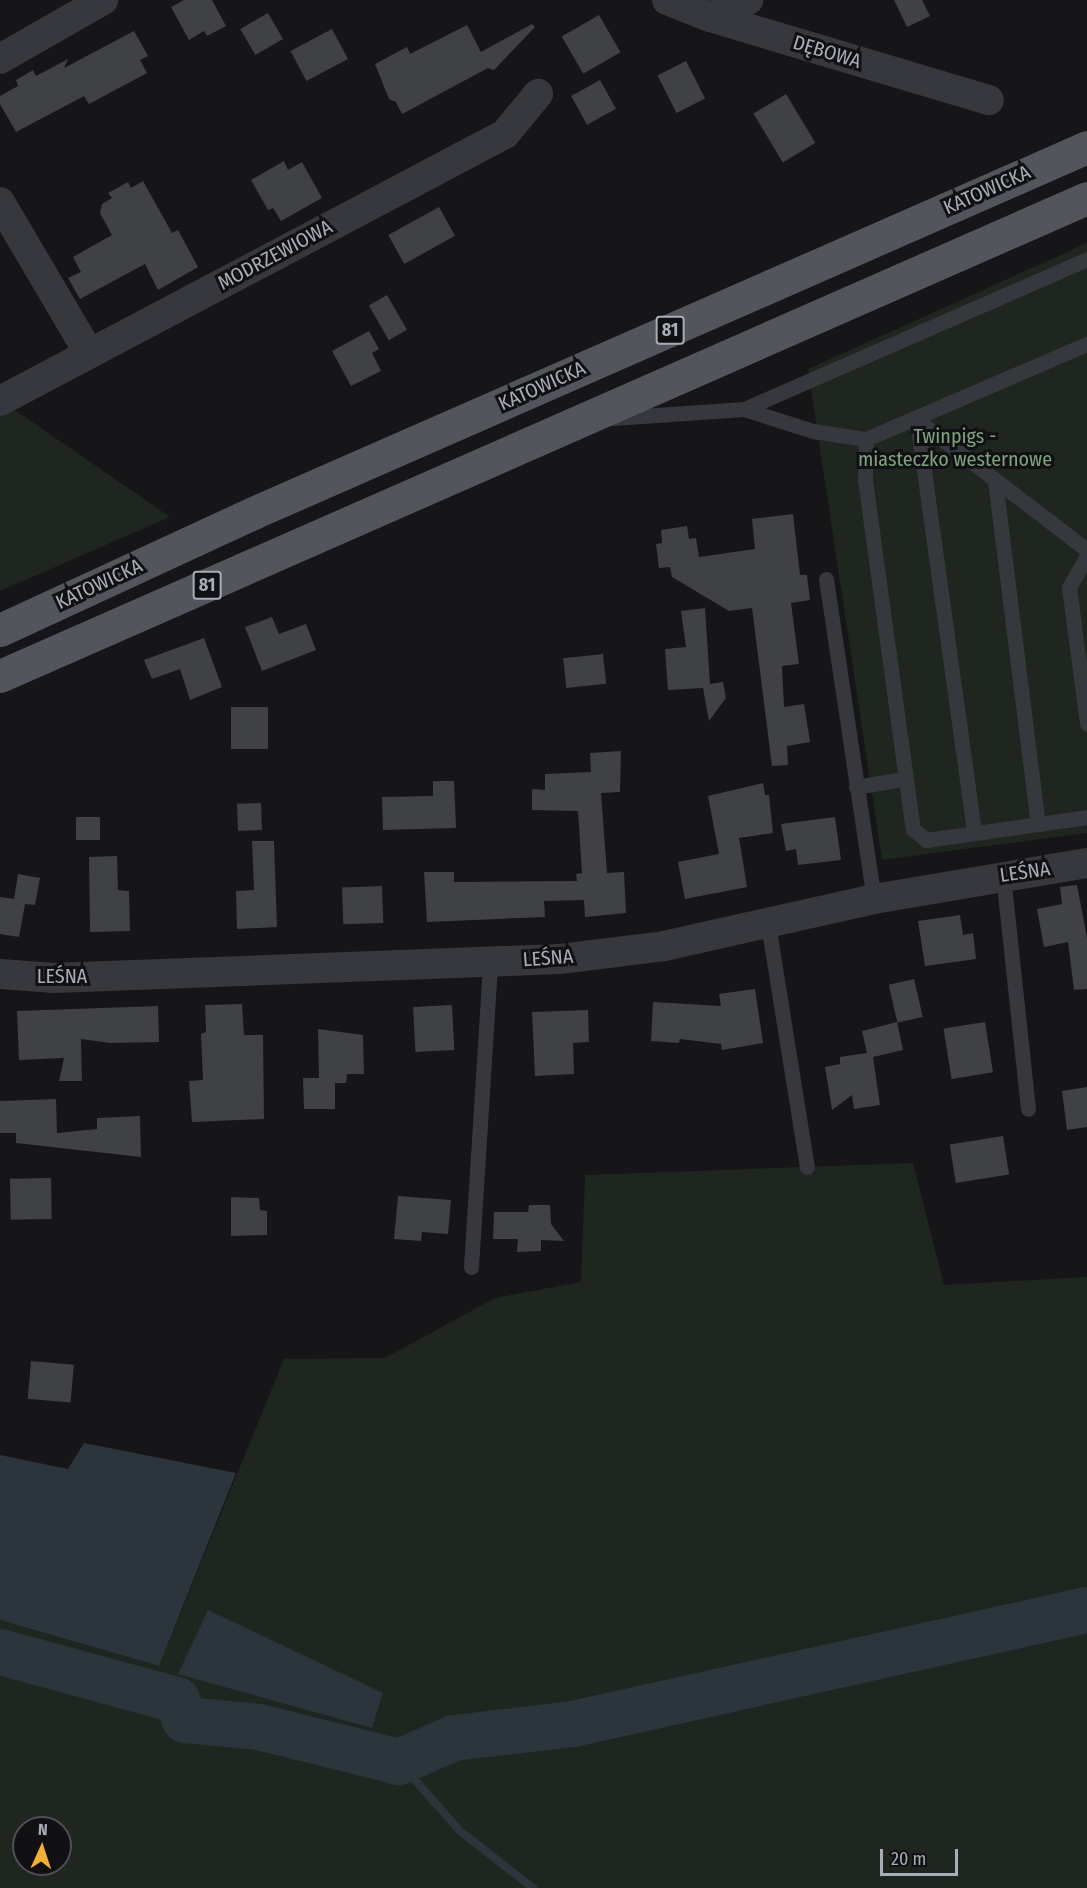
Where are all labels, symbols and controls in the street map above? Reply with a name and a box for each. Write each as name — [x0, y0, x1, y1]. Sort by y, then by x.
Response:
street label: DĘBOWA — [790, 30, 864, 74]
street label: KATOWICKA — [940, 160, 1034, 220]
street label: MODRZEWIOWA — [214, 215, 336, 295]
road number: 81 — [655, 315, 685, 345]
street label: KATOWICKA — [495, 356, 589, 416]
park label: Twinpigs - miasteczko westernowe — [858, 425, 1052, 472]
street label: KATOWICKA — [52, 554, 146, 614]
road number: 81 — [192, 570, 222, 600]
street label: LEŚNA — [998, 857, 1052, 887]
street label: LEŚNA — [522, 944, 574, 972]
street label: LEŚNA — [37, 964, 87, 988]
north arrow — [12, 1816, 72, 1876]
text: N — [38, 1820, 48, 1839]
scale bar — [883, 1837, 961, 1875]
text: 20 m — [891, 1848, 926, 1870]

